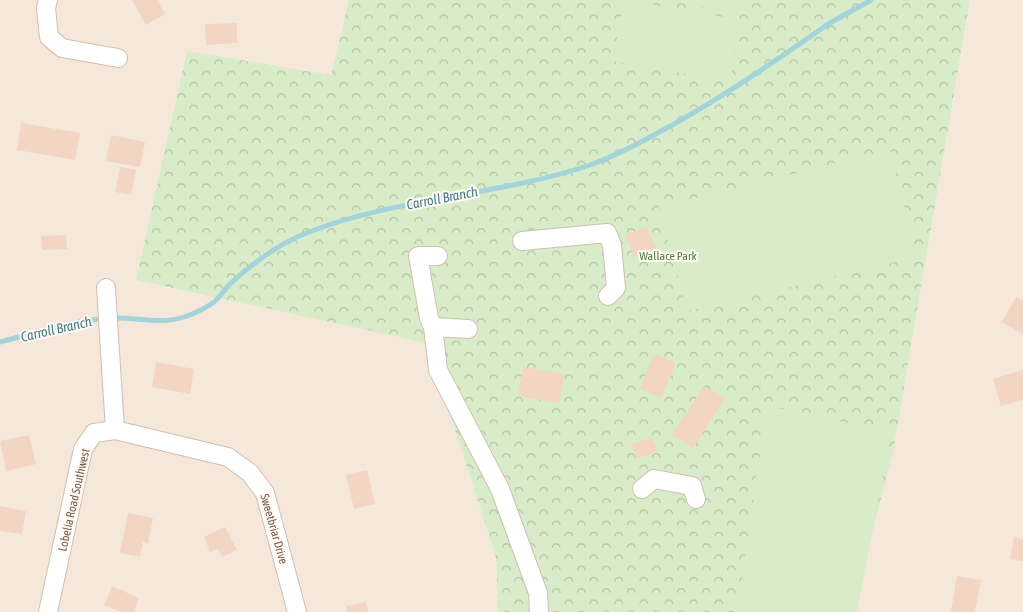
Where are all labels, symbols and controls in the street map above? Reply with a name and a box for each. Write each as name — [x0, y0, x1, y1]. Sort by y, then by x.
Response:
water label: Carroll Branch — [405, 183, 479, 213]
park label: Wallace Park — [639, 249, 697, 263]
water label: Carroll Branch — [19, 313, 93, 345]
street label: Lobelia Road Southwest — [55, 447, 93, 553]
street label: Sweetbriar Drive — [257, 492, 291, 566]

